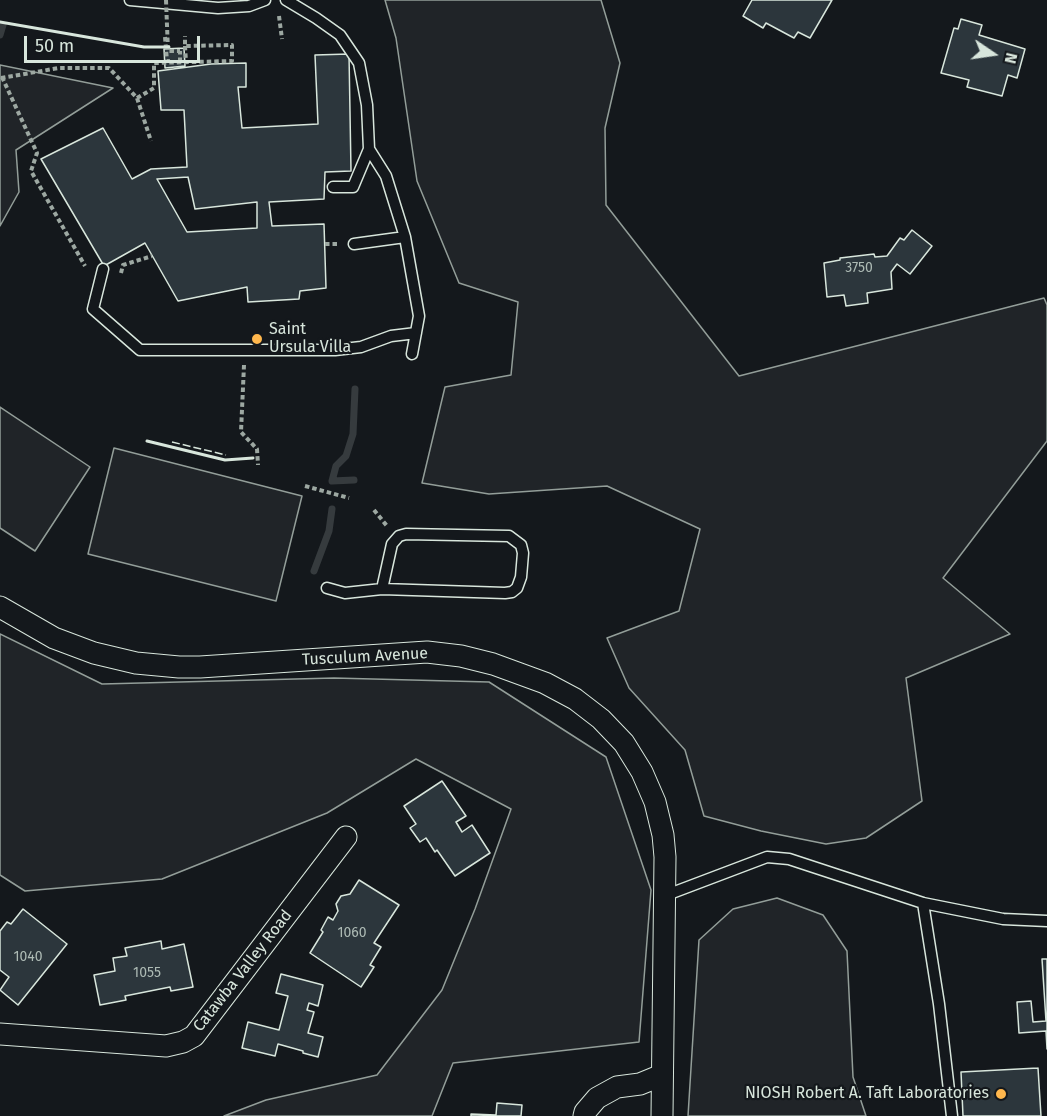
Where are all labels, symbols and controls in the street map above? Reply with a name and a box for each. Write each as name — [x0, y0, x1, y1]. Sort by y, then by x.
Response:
scale bar — [27, 24, 202, 62]
north arrow — [963, 24, 1023, 84]
text: 50 m — [35, 35, 74, 57]
text: N — [1001, 51, 1021, 65]
house number: 3750 — [845, 260, 873, 276]
place label: Saint Ursula Villa — [269, 320, 351, 358]
marker: Saint Ursula Villa — [250, 332, 264, 346]
street label: Tusculum Avenue — [301, 644, 429, 670]
street label: Catawba Valley Road — [189, 906, 297, 1036]
house number: 1060 — [337, 925, 367, 941]
house number: 1040 — [13, 949, 43, 965]
house number: 1055 — [133, 965, 161, 981]
place label: NIOSH Robert A. Taft Laboratories — [745, 1084, 989, 1104]
marker: NIOSH Robert A. Taft Laboratories — [994, 1087, 1008, 1101]

